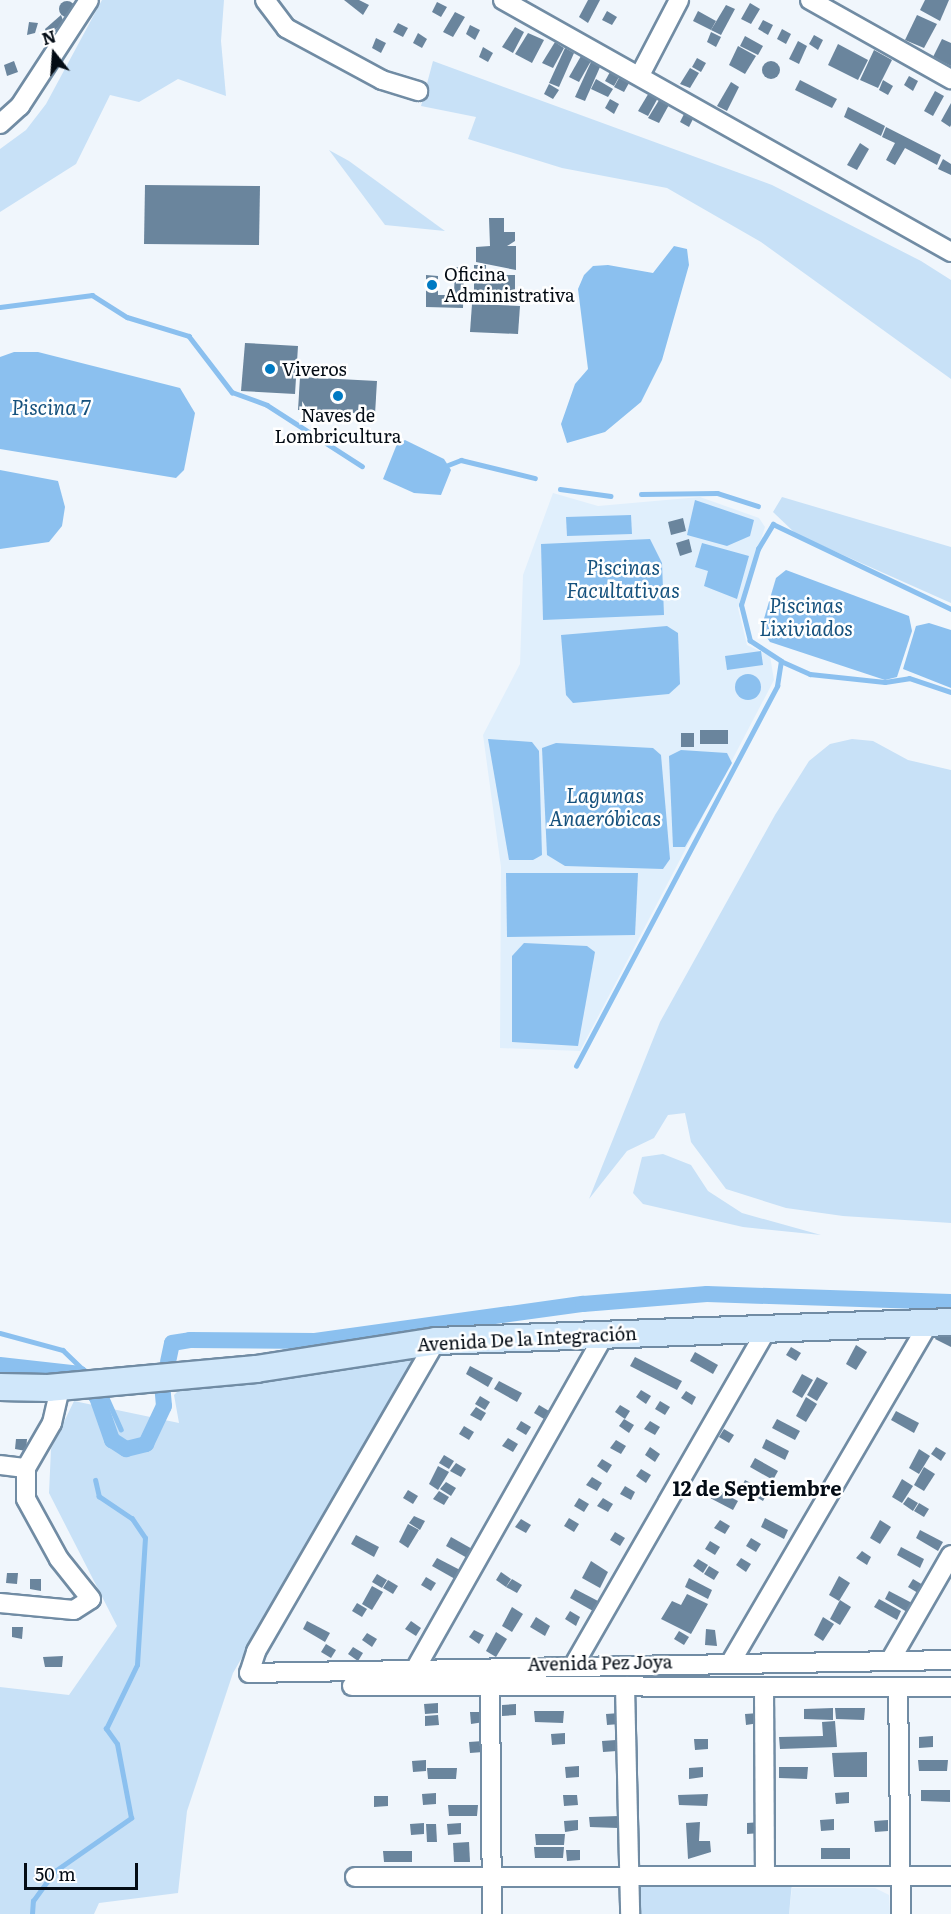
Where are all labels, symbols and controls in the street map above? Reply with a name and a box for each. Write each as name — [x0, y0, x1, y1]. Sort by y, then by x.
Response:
text: N — [39, 23, 59, 50]
north arrow — [24, 24, 84, 84]
place label: Oficina Administrativa — [444, 264, 575, 306]
marker: Oficina Administrativa — [425, 278, 439, 292]
place label: Viveros — [282, 358, 347, 380]
marker: Viveros — [263, 362, 277, 376]
marker: Naves de Lombricultura — [331, 389, 345, 403]
water label: Piscina 7 — [11, 394, 91, 418]
place label: Naves de Lombricultura — [275, 405, 401, 448]
water label: Piscinas Facultativas — [566, 555, 680, 602]
water label: Piscinas Lixiviados — [759, 593, 853, 640]
water label: Lagunas Anaeróbicas — [549, 783, 661, 830]
street label: Avenida De la Integración — [417, 1322, 637, 1356]
district label: 12 de Septiembre — [672, 1475, 842, 1499]
street label: Avenida Pez Joya — [527, 1651, 673, 1675]
scale bar — [27, 1851, 141, 1889]
text: 50 m — [35, 1860, 76, 1887]

